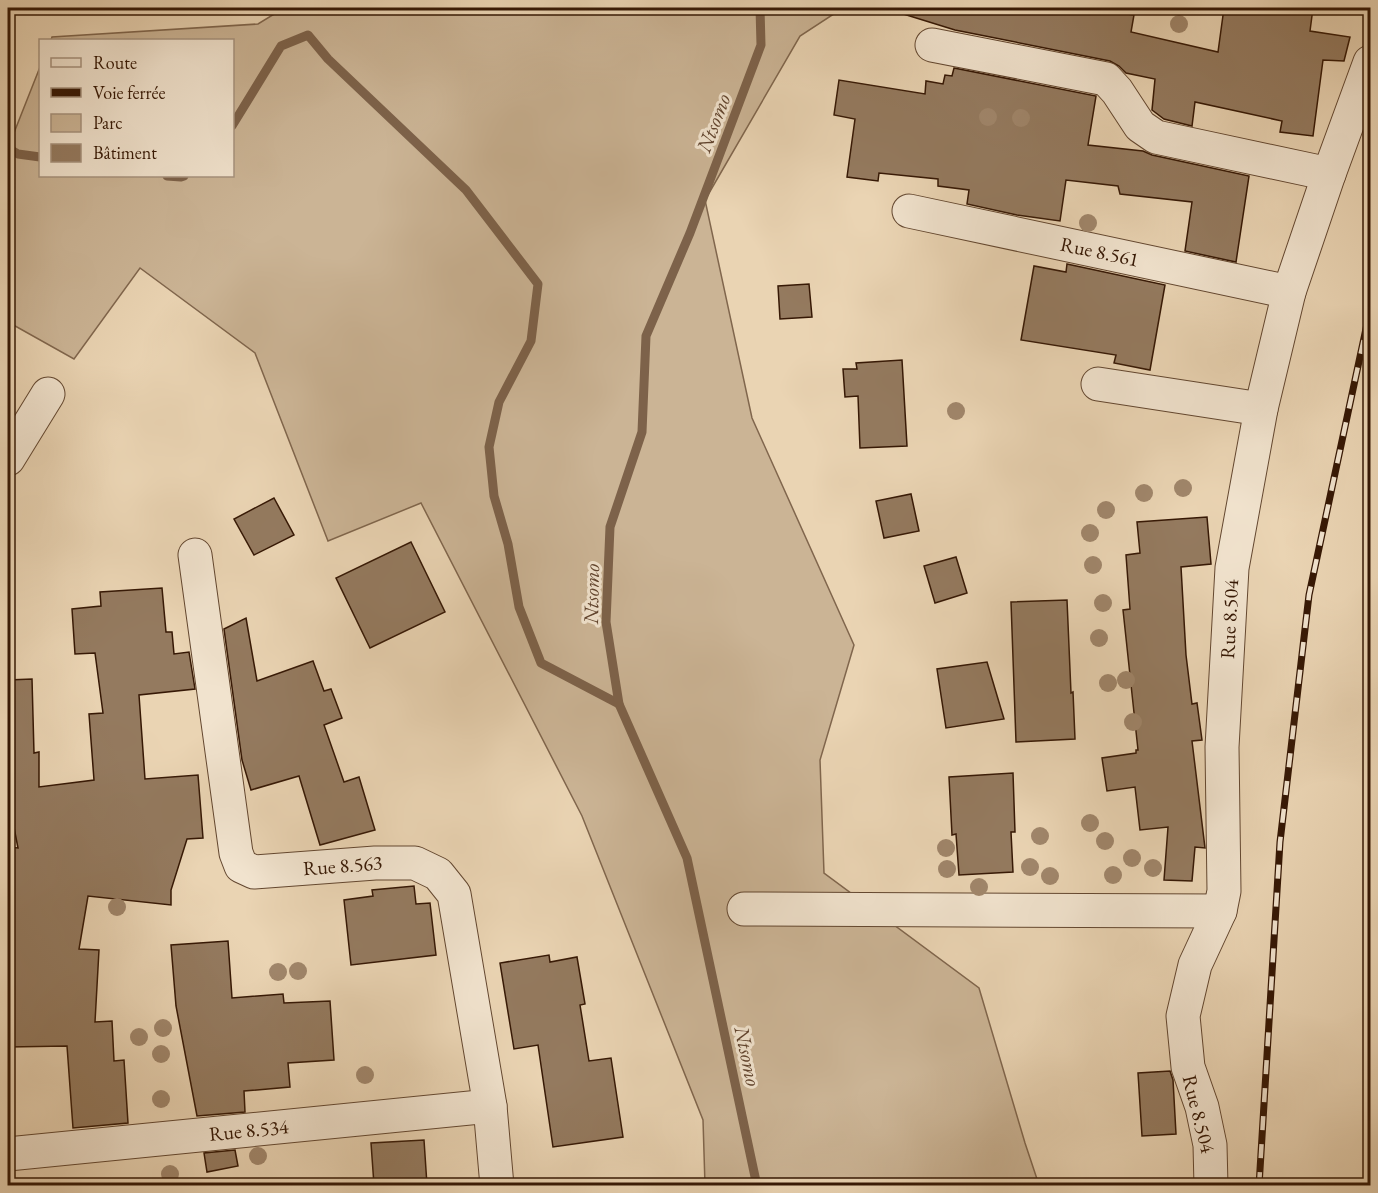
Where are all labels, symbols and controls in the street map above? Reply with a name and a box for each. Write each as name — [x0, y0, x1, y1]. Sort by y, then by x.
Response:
legend — [39, 39, 234, 177]
text: Route — [93, 51, 137, 74]
text: Voie ferrée — [93, 81, 165, 104]
water label: Ntsomo — [689, 90, 736, 157]
text: Parc — [93, 111, 123, 134]
text: Bâtiment — [93, 141, 157, 164]
street label: Rue 8.561 — [1058, 231, 1141, 273]
water label: Ntsomo — [577, 563, 605, 626]
street label: Rue 8.504 — [1214, 578, 1244, 659]
street label: Rue 8.563 — [302, 850, 382, 881]
water label: Ntsomo — [728, 1023, 768, 1088]
street label: Rue 8.504 — [1177, 1072, 1221, 1156]
street label: Rue 8.534 — [208, 1113, 290, 1147]

